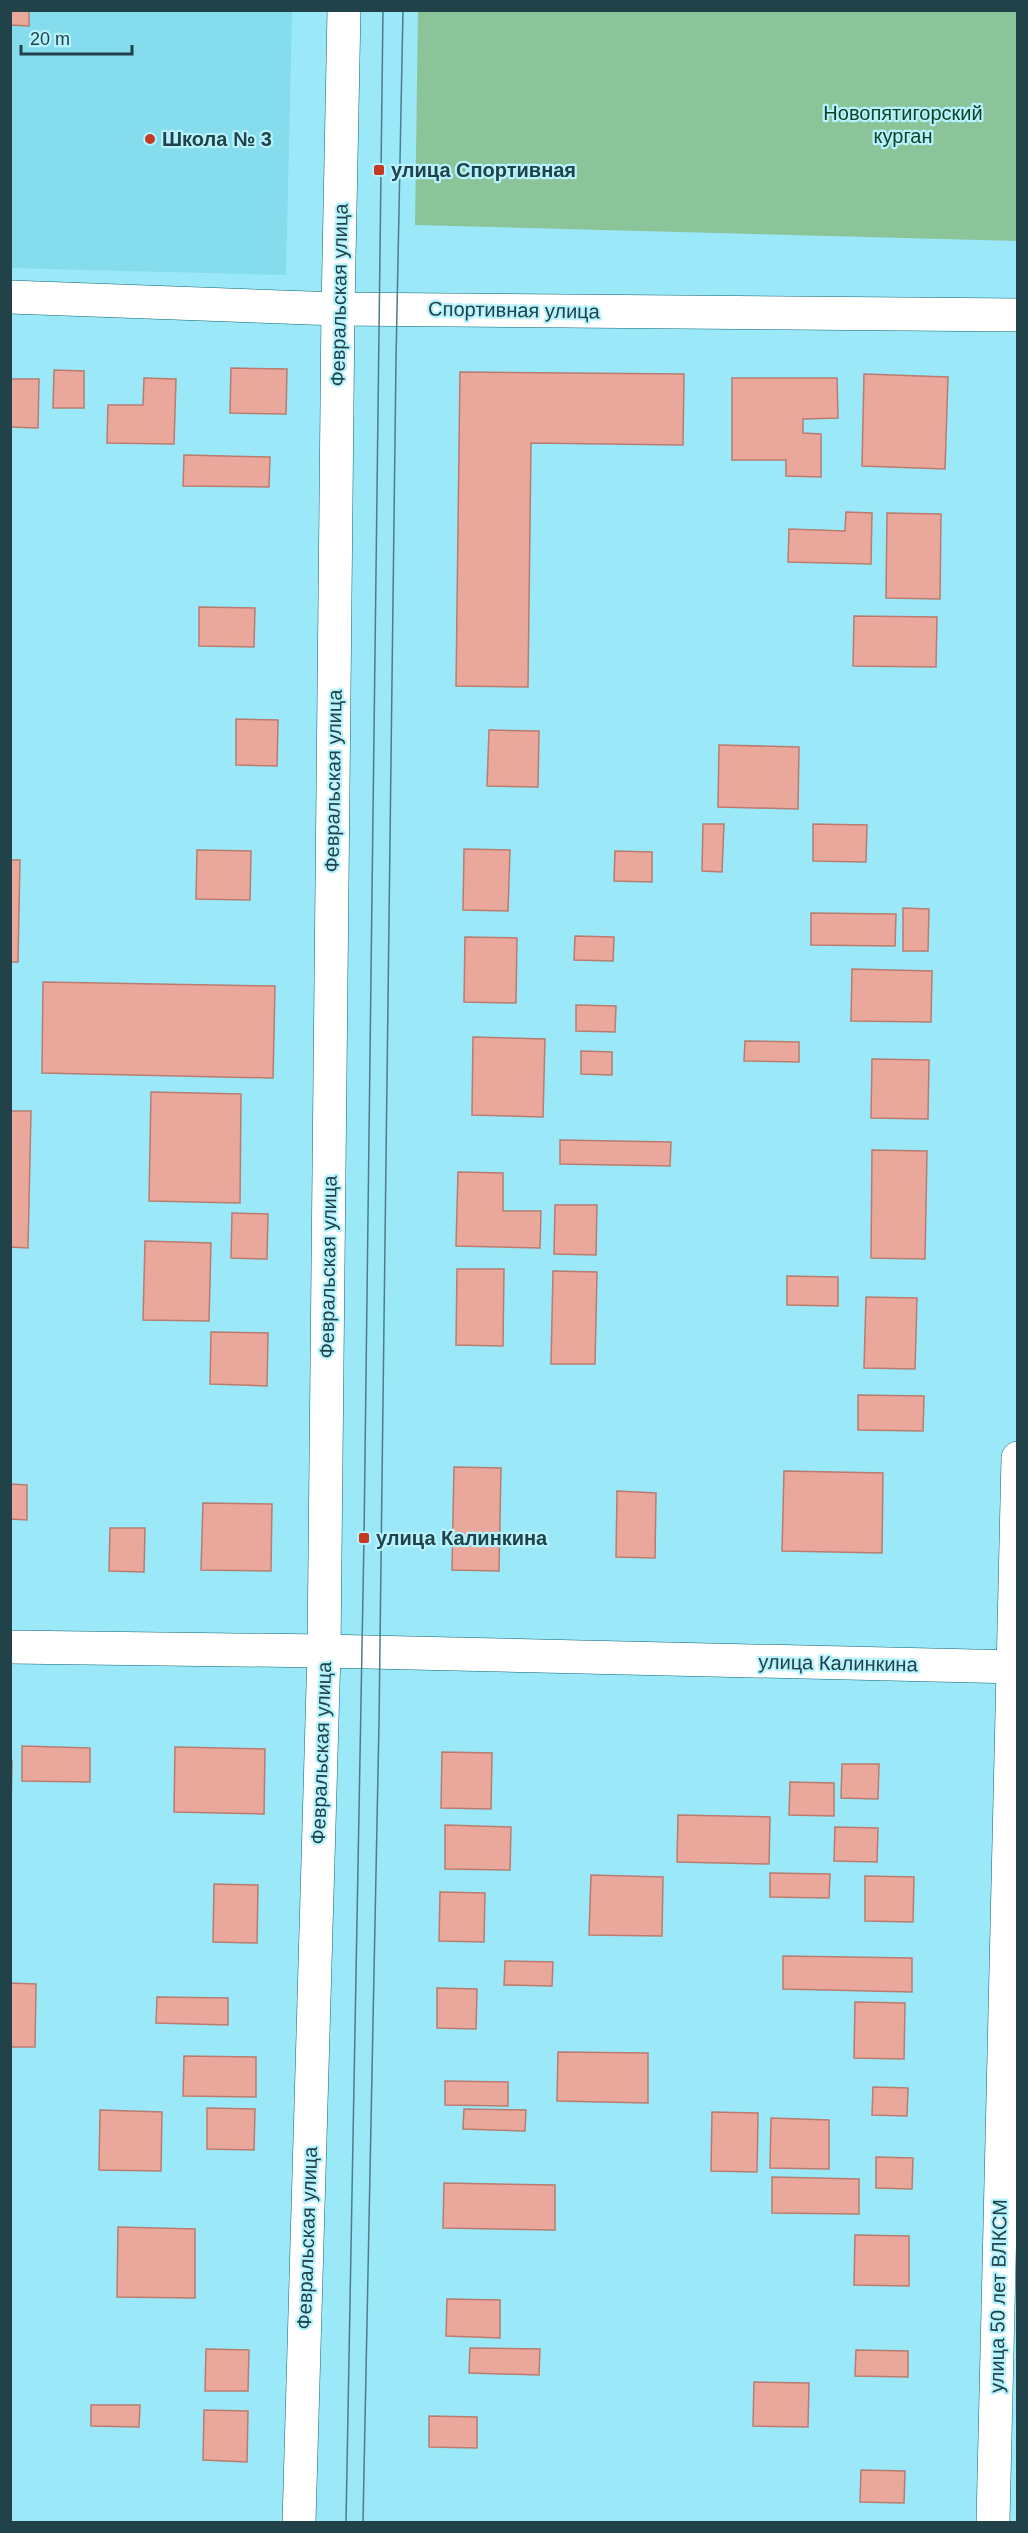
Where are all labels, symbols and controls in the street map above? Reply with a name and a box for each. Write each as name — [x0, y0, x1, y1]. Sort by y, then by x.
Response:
scale bar — [21, 18, 132, 56]
text: 20 m — [30, 29, 70, 49]
park label: Новопятигорский курган — [823, 102, 983, 147]
place label: Школа № 3 — [162, 128, 272, 150]
marker: Школа № 3 — [143, 132, 157, 146]
place label: улица Спортивная — [391, 159, 576, 181]
marker: улица Спортивная — [372, 163, 386, 177]
street label: Февральская улица — [326, 202, 352, 387]
street label: Спортивная улица — [428, 298, 601, 323]
street label: Февральская улица — [320, 688, 346, 873]
street label: Февральская улица — [315, 1174, 341, 1359]
place label: улица Калинкина — [376, 1527, 548, 1549]
marker: улица Калинкина — [357, 1531, 371, 1545]
street label: улица Калинкина — [758, 1651, 919, 1675]
street label: Февральская улица — [307, 1660, 335, 1845]
street label: Февральская улица — [293, 2145, 321, 2330]
street label: улица 50 лет ВЛКСМ — [985, 2199, 1011, 2393]

